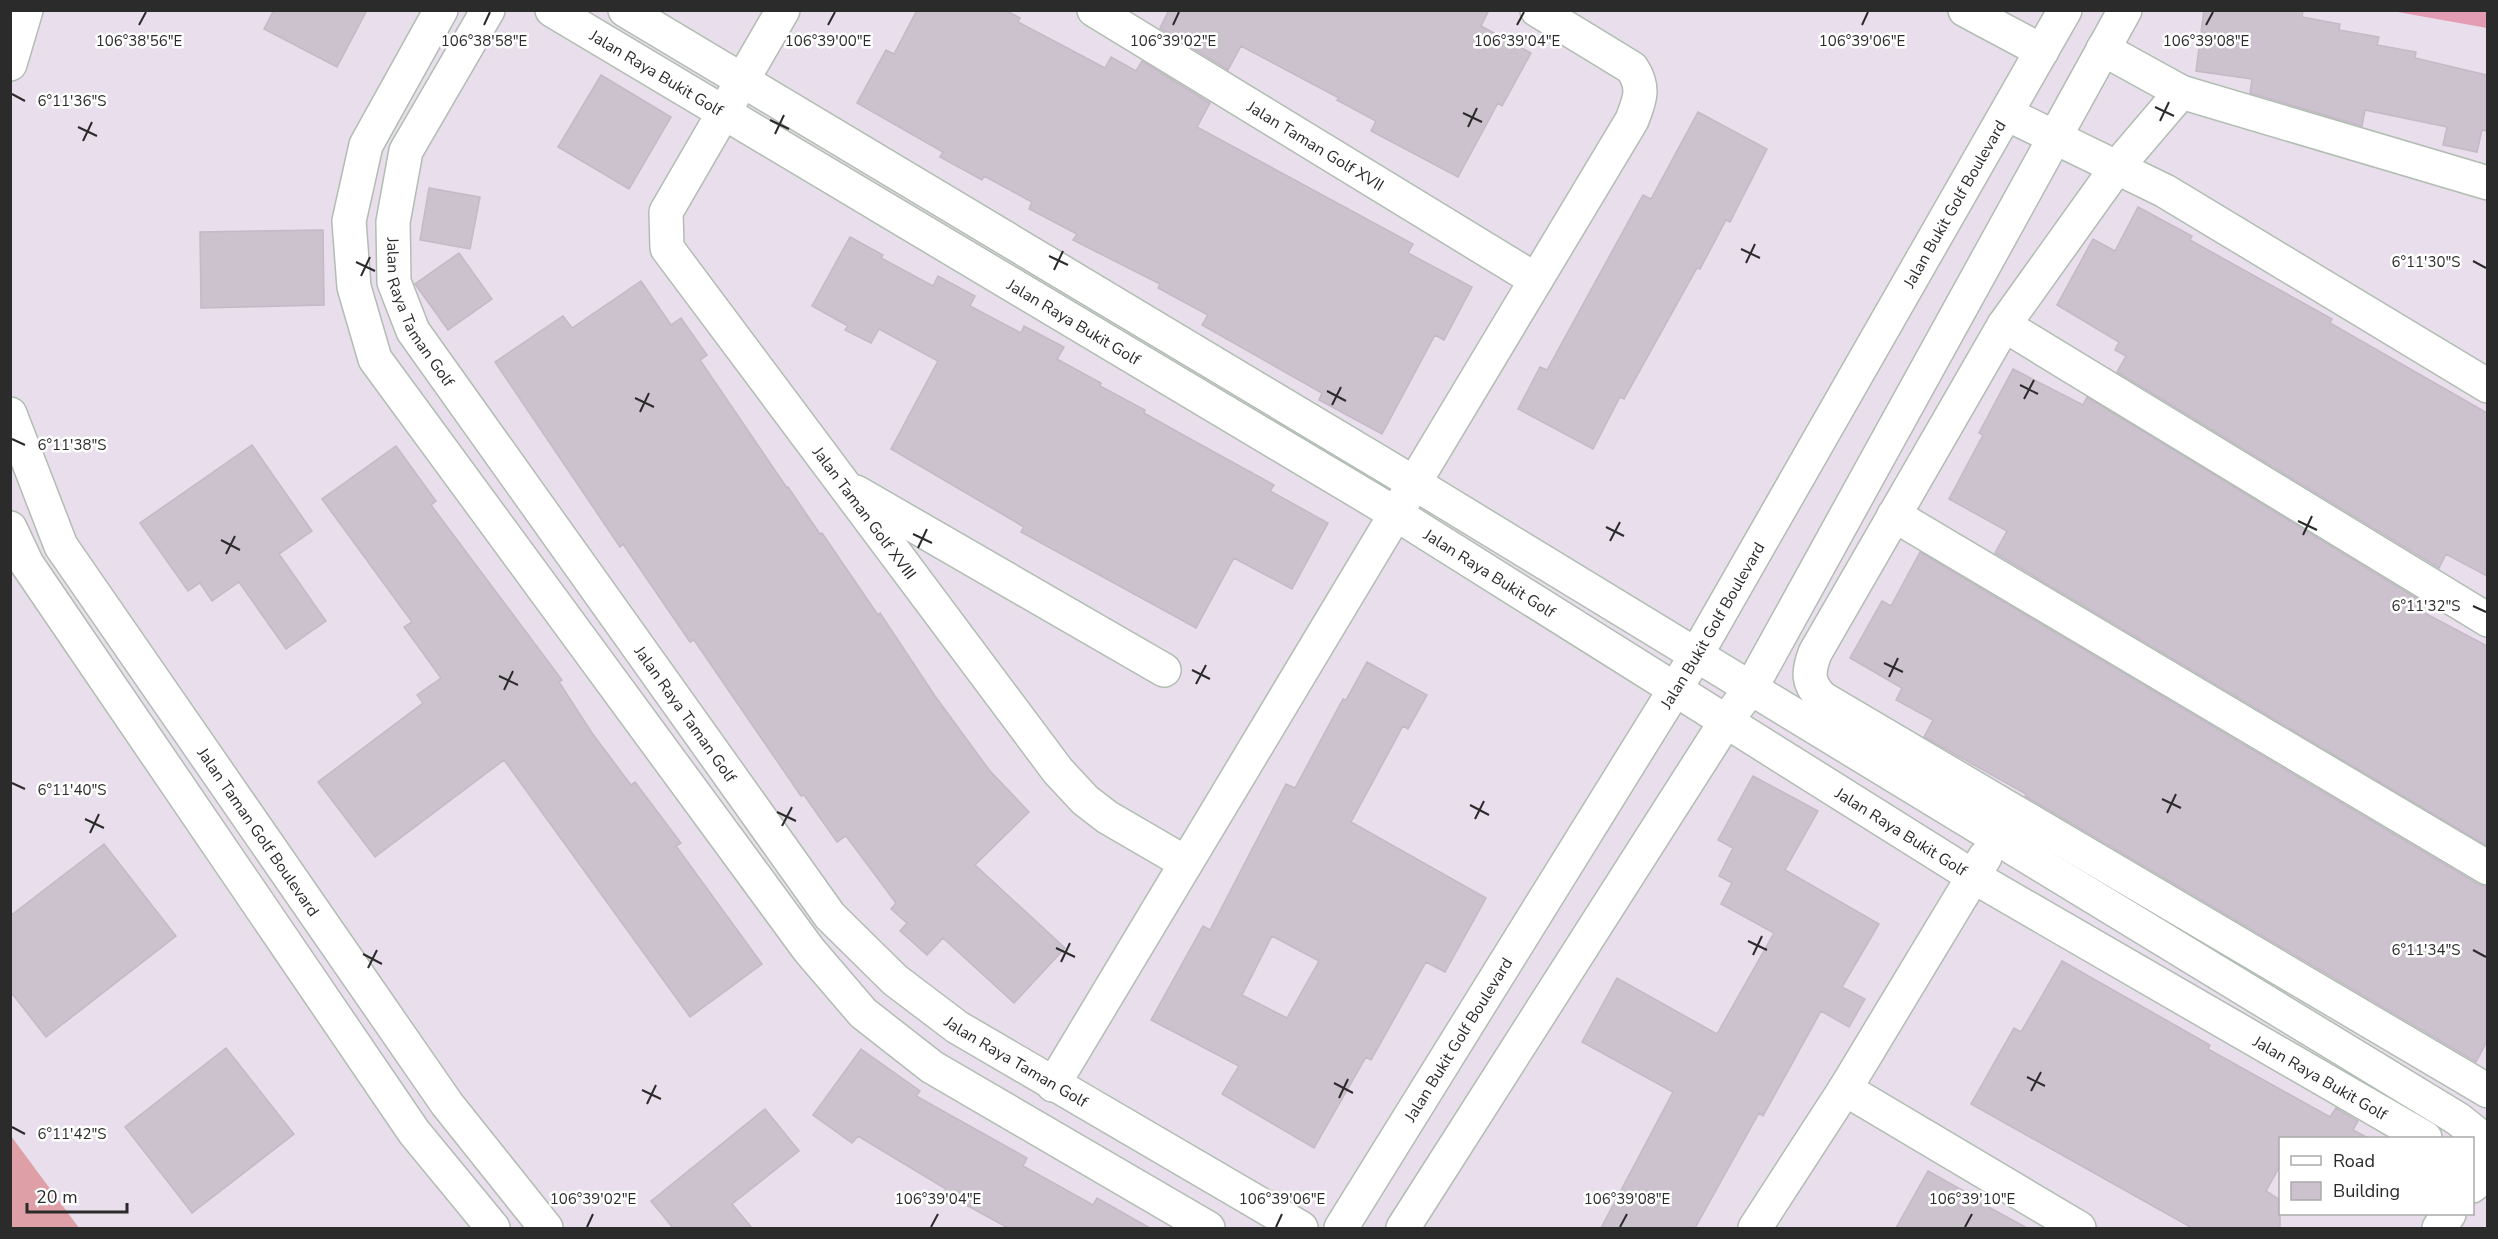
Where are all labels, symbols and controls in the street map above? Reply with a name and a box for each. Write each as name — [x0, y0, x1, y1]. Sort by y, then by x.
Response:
street label: Jalan Raya Bukit Golf — [585, 25, 728, 122]
text: 106°38'56"E — [96, 31, 182, 51]
text: 106°38'58"E — [441, 31, 527, 51]
text: 106°39'00"E — [785, 31, 871, 51]
text: 106°39'02"E — [1130, 31, 1216, 51]
text: 106°39'04"E — [1474, 31, 1560, 51]
text: 106°39'06"E — [1819, 31, 1905, 51]
text: 106°39'08"E — [2163, 31, 2249, 51]
text: 6°11'36"S — [38, 91, 106, 111]
street label: Jalan Taman Golf XVII — [1242, 96, 1388, 197]
street label: Jalan Bukit Golf Boulevard — [1898, 117, 2012, 293]
street label: Jalan Raya Taman Golf — [381, 236, 460, 392]
text: 6°11'30"S — [2392, 252, 2460, 272]
street label: Jalan Raya Bukit Golf — [1002, 274, 1145, 371]
text: 6°11'38"S — [38, 435, 106, 455]
street label: Jalan Taman Golf XVIII — [807, 442, 921, 584]
street label: Jalan Raya Bukit Golf — [1419, 524, 1560, 624]
street label: Jalan Bukit Golf Boulevard — [1655, 538, 1770, 714]
text: 6°11'32"S — [2392, 596, 2460, 616]
street label: Jalan Raya Taman Golf — [628, 641, 742, 788]
street label: Jalan Taman Golf Boulevard — [191, 743, 324, 921]
text: 6°11'40"S — [38, 780, 106, 800]
street label: Jalan Raya Bukit Golf — [1830, 782, 1972, 882]
text: 6°11'34"S — [2392, 940, 2460, 960]
street label: Jalan Bukit Golf Boulevard — [1399, 954, 1518, 1127]
street label: Jalan Raya Taman Golf — [939, 1011, 1092, 1113]
street label: Jalan Raya Bukit Golf — [2248, 1030, 2392, 1126]
text: 6°11'42"S — [38, 1124, 106, 1144]
legend — [2279, 1137, 2474, 1215]
text: Road — [2333, 1149, 2375, 1173]
scale bar — [27, 1176, 128, 1214]
text: Building — [2333, 1179, 2400, 1203]
text: 20 m — [36, 1185, 78, 1209]
text: 106°39'02"E — [550, 1189, 636, 1209]
text: 106°39'04"E — [895, 1189, 981, 1209]
text: 106°39'06"E — [1239, 1189, 1325, 1209]
text: 106°39'08"E — [1584, 1189, 1670, 1209]
text: 106°39'10"E — [1929, 1189, 2015, 1209]

